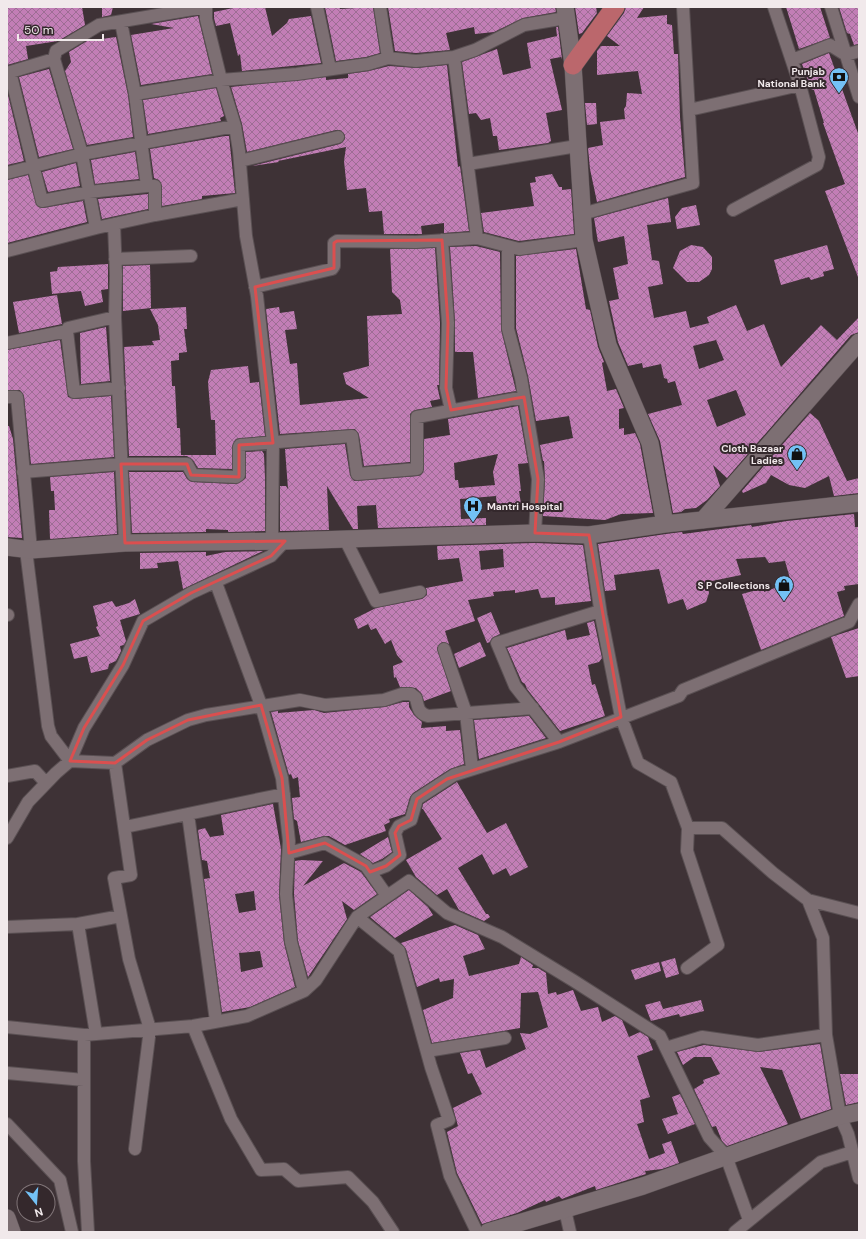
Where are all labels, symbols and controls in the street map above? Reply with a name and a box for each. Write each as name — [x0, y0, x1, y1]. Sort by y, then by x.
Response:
scale bar — [18, 16, 103, 42]
text: 50 m — [24, 22, 53, 38]
place label: Punjab National Bank — [757, 65, 825, 90]
bank icon: Punjab National Bank — [828, 66, 850, 94]
place label: Cloth Bazaar Ladies — [721, 442, 783, 467]
shop icon: Cloth Bazaar Ladies — [786, 443, 808, 471]
hospital icon: Mantri Hospital — [462, 495, 484, 523]
place label: Mantri Hospital — [487, 500, 562, 513]
shop icon: S P Collections — [773, 574, 795, 602]
place label: S P Collections — [698, 579, 770, 592]
north arrow — [16, 1183, 56, 1223]
text: N — [33, 1205, 45, 1220]

